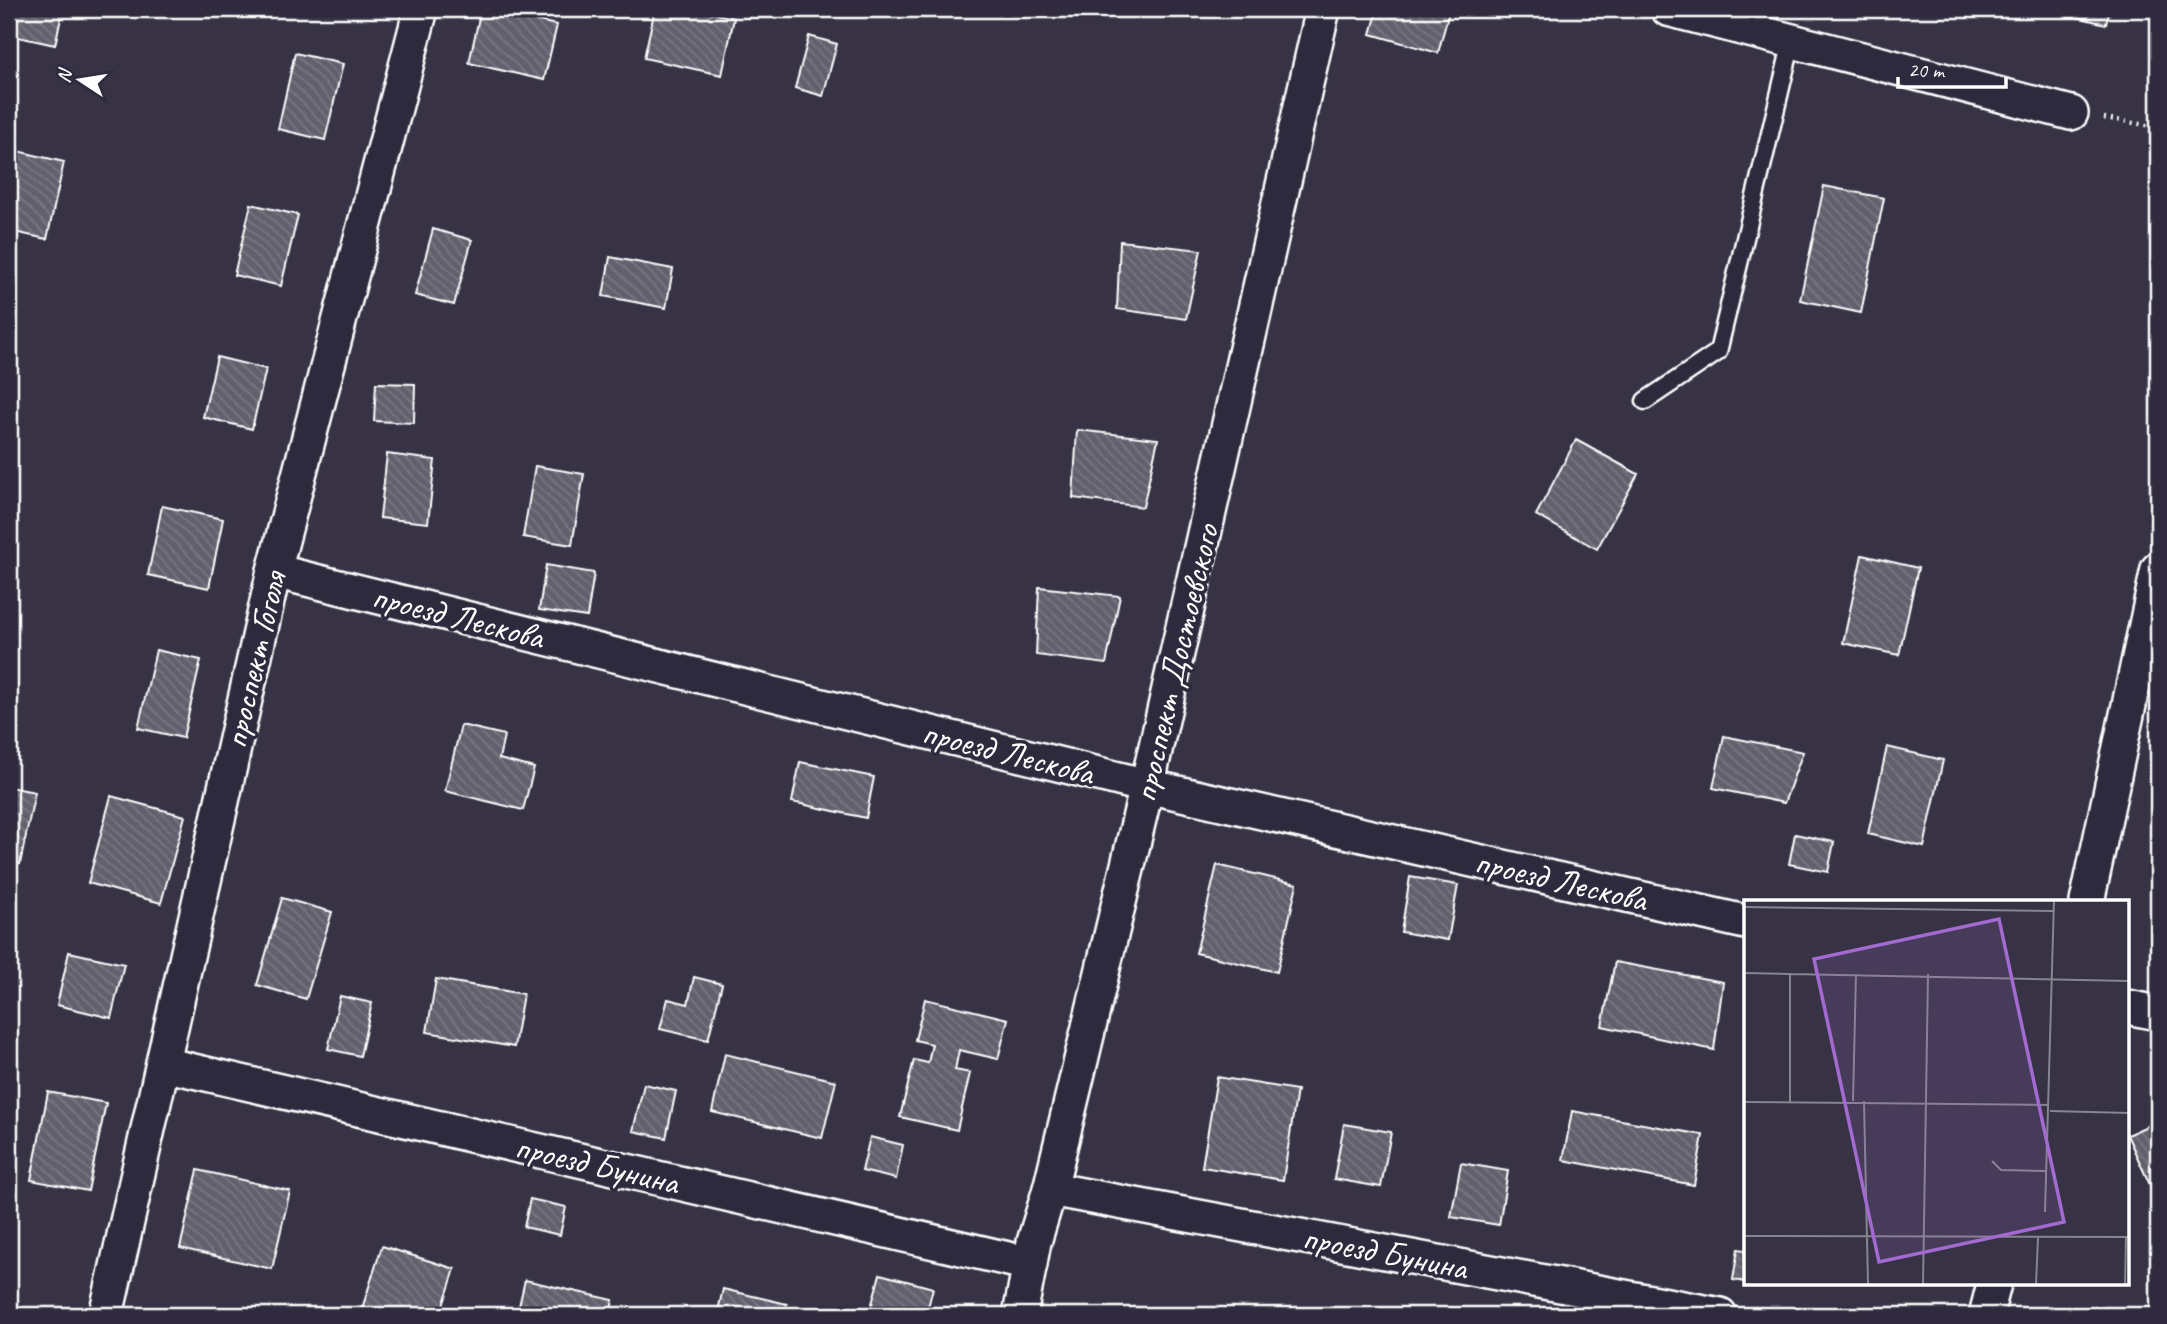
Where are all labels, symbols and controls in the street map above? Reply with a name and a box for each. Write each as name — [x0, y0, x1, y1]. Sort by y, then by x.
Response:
north arrow — [46, 46, 116, 116]
scale bar — [1898, 46, 2006, 90]
text: 20 m — [1908, 57, 1946, 83]
text: N — [51, 65, 78, 85]
street label: проспект Достоевского — [1122, 519, 1230, 806]
street label: проспект Гоголя — [212, 566, 297, 752]
street label: проезд Лескова — [367, 573, 550, 660]
street label: проезд Лескова — [917, 709, 1100, 796]
street label: проезд Лескова — [1471, 839, 1653, 923]
inset map — [1744, 900, 2128, 1286]
street label: проезд Бунина — [511, 1124, 685, 1206]
street label: проезд Бунина — [1299, 1215, 1473, 1291]

